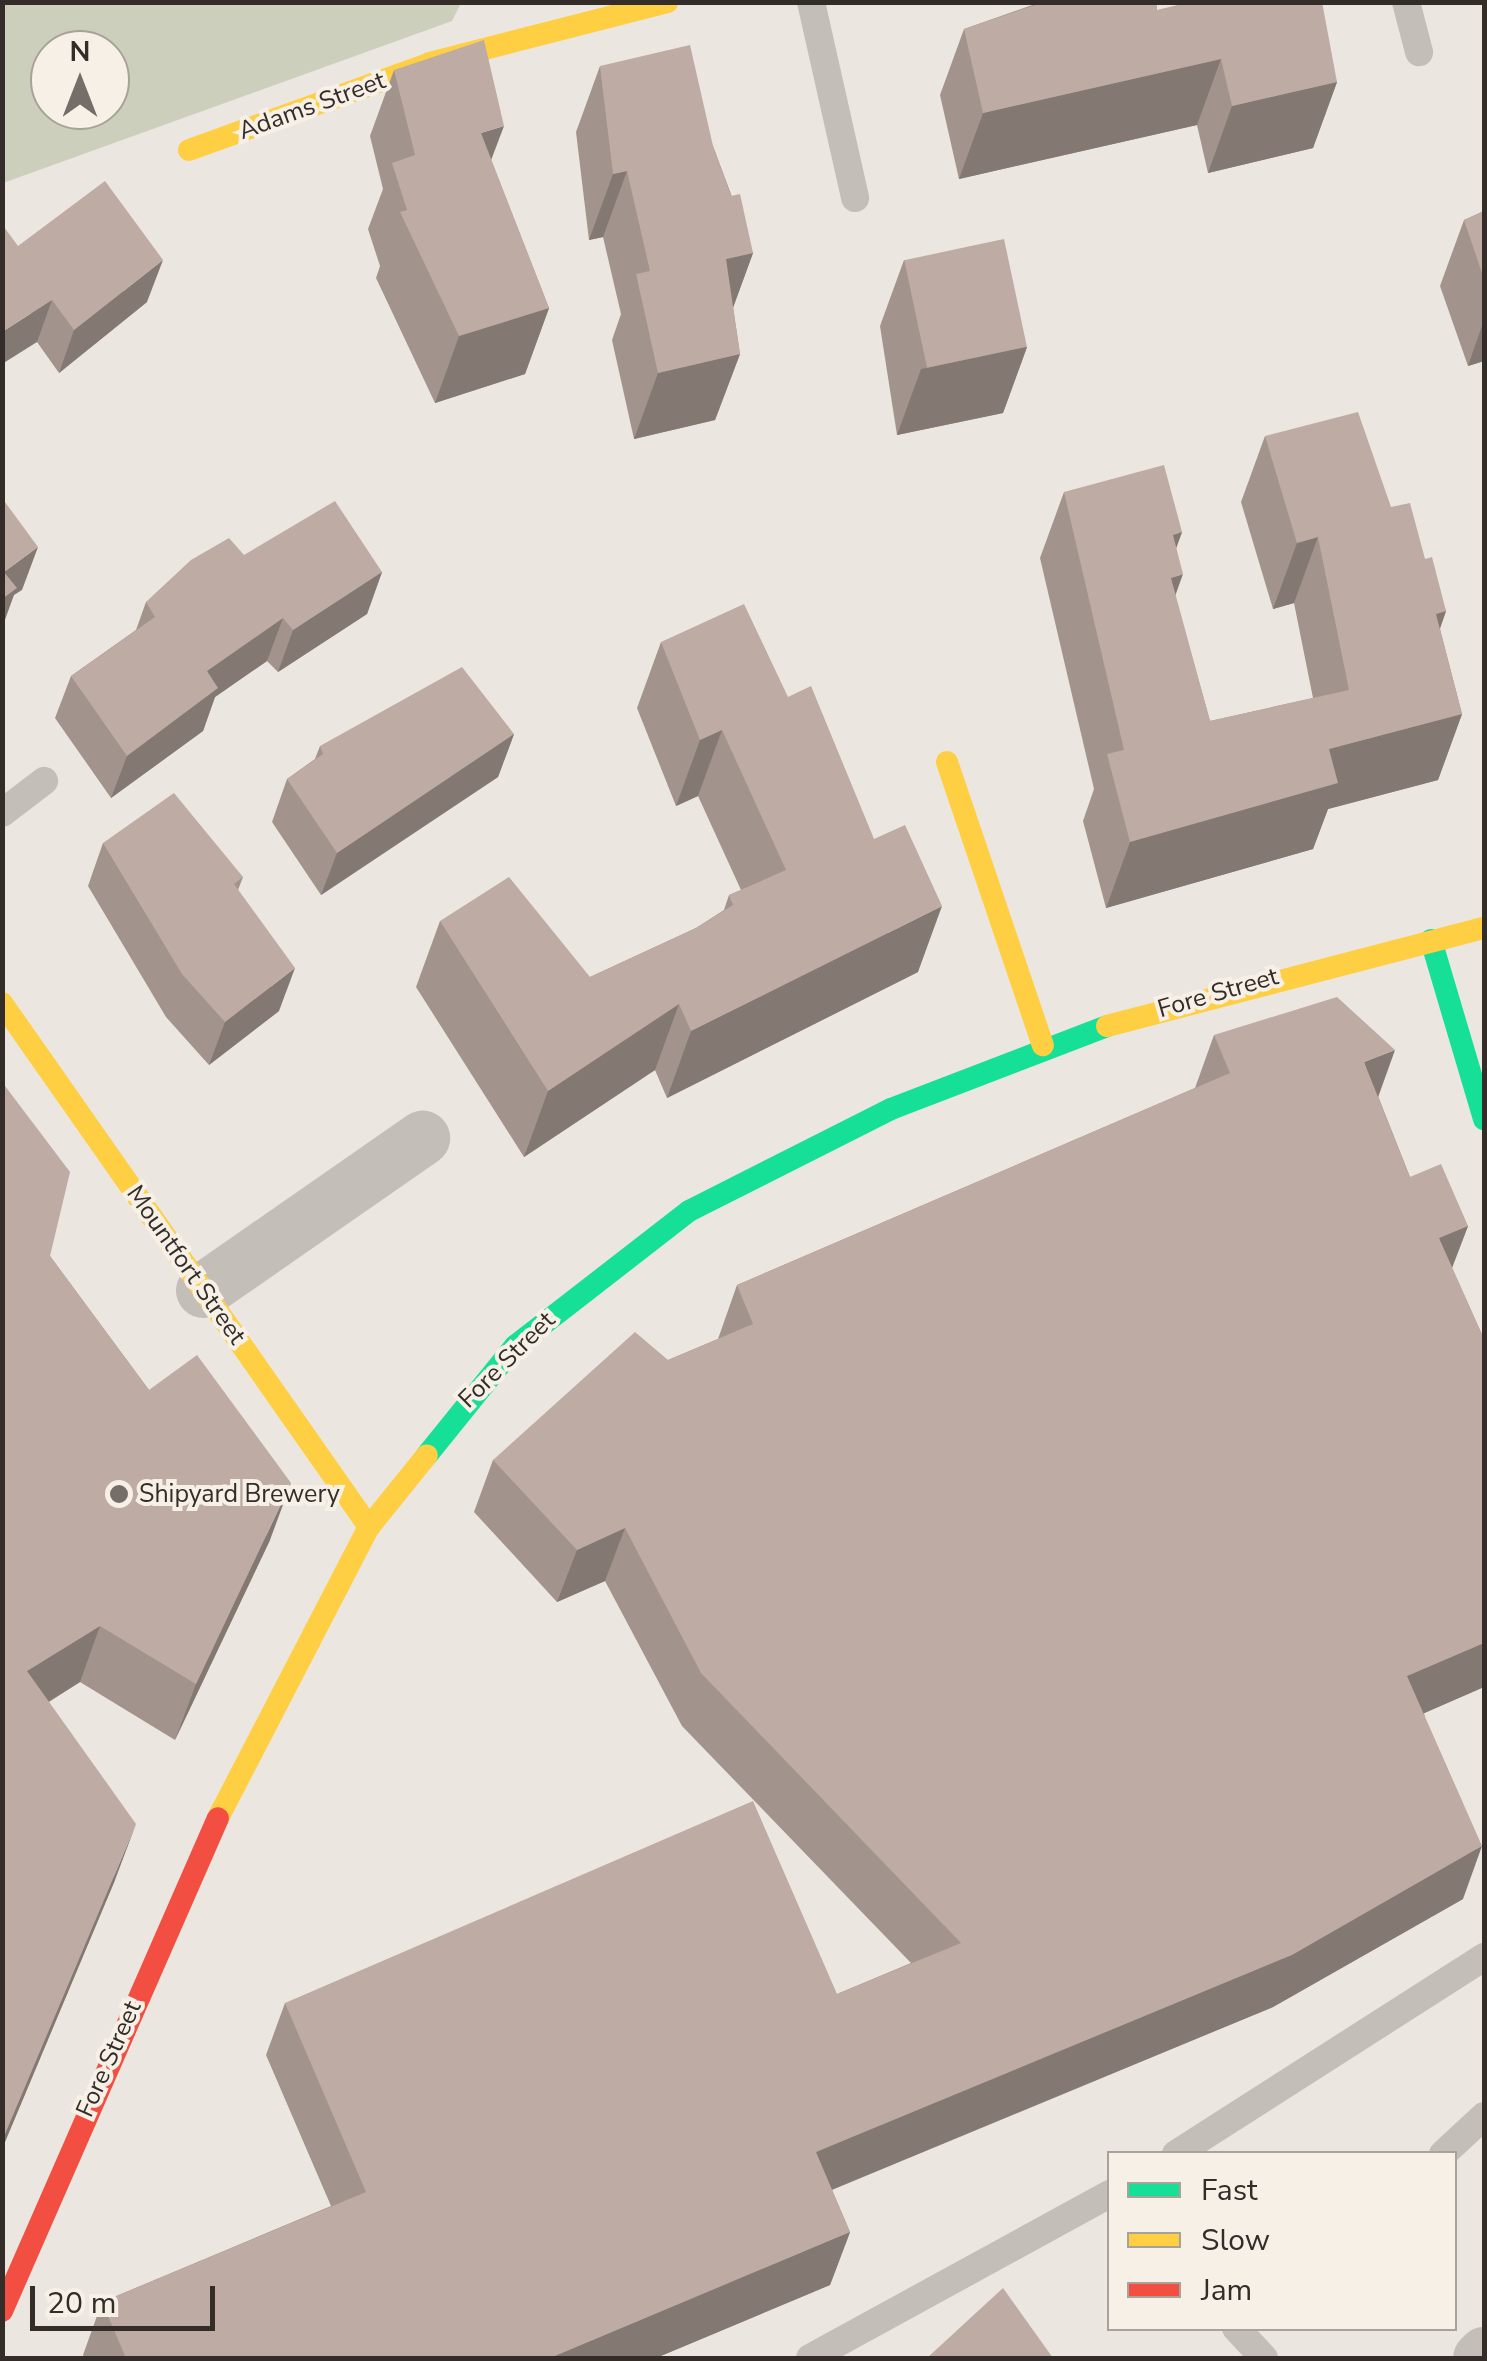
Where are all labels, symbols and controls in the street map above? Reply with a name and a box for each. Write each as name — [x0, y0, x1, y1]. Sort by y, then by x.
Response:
north arrow — [30, 30, 130, 130]
text: N — [70, 33, 90, 71]
street label: Adams Street — [235, 66, 389, 146]
street label: Fore Street — [1154, 962, 1282, 1024]
street label: Mountfort Street — [120, 1180, 252, 1350]
street label: Fore Street — [453, 1306, 561, 1414]
place label: Shipyard Brewery — [139, 1479, 340, 1509]
marker: Shipyard Brewery — [108, 1483, 130, 1505]
street label: Fore Street — [70, 1996, 148, 2122]
legend — [1107, 2151, 1457, 2331]
text: Fast — [1201, 2170, 1258, 2211]
text: Slow — [1201, 2220, 1270, 2261]
scale bar — [35, 2266, 220, 2328]
text: Jam — [1201, 2270, 1252, 2311]
text: 20 m — [47, 2283, 116, 2324]

